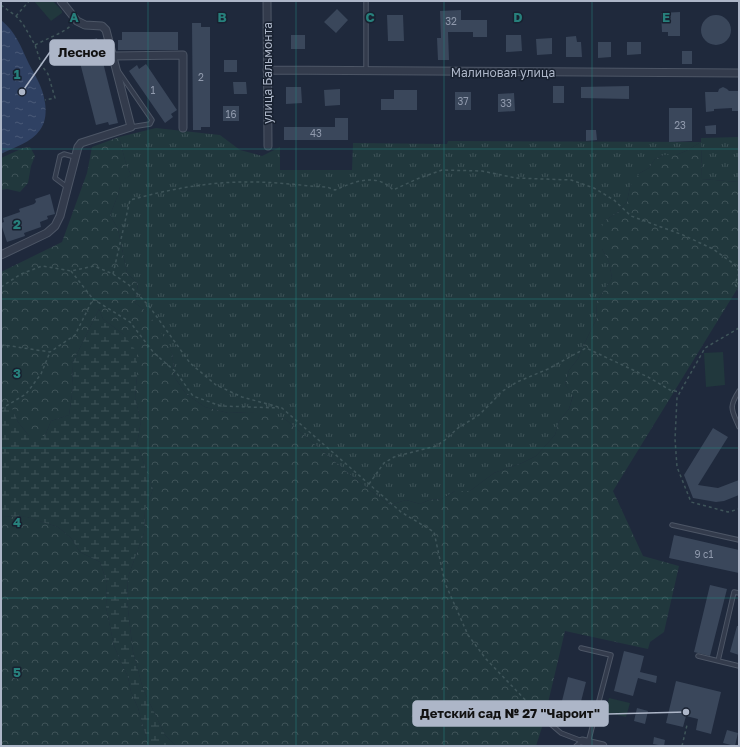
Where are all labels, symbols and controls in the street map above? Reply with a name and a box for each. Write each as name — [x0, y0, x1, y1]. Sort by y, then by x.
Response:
text: A — [69, 9, 79, 25]
text: B — [217, 9, 227, 25]
text: C — [365, 9, 375, 25]
text: D — [513, 9, 523, 25]
text: E — [662, 9, 670, 25]
house number: 32 — [445, 15, 457, 27]
street label: улица Бальмонта — [260, 22, 275, 124]
callout: Лесное — [50, 40, 114, 65]
text: Лесное — [58, 44, 106, 60]
street label: Малиновая улица — [451, 65, 555, 80]
text: 1 — [14, 66, 21, 82]
house number: 2 — [198, 71, 204, 83]
house number: 1 — [151, 84, 156, 96]
house number: 37 — [457, 95, 469, 107]
house number: 33 — [500, 97, 512, 109]
house number: 16 — [226, 108, 236, 120]
house number: 23 — [674, 119, 686, 131]
house number: 43 — [310, 127, 322, 139]
text: 2 — [13, 216, 21, 232]
text: 3 — [13, 365, 21, 381]
text: 4 — [13, 514, 21, 530]
house number: 9 с1 — [695, 548, 714, 560]
text: 5 — [13, 664, 21, 680]
callout: Детский сад № 27 "Чароит" — [413, 701, 608, 726]
text: Детский сад № 27 "Чароит" — [420, 705, 600, 721]

